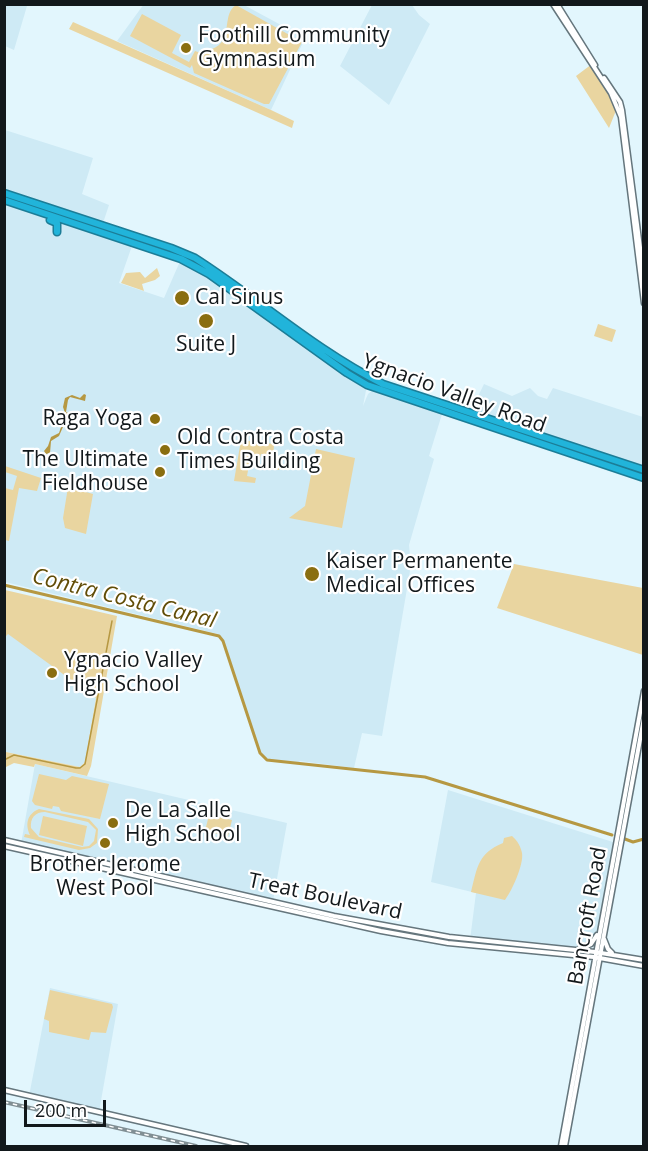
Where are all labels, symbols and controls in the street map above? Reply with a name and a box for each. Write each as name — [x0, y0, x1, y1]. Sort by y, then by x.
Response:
place label: Foothill Community Gymnasium — [198, 23, 390, 73]
marker: Foothill Community Gymnasium — [179, 41, 193, 55]
place label: Cal Sinus — [195, 285, 283, 311]
marker: Cal Sinus — [173, 289, 191, 307]
marker: Suite J — [197, 312, 215, 330]
place label: Suite J — [176, 332, 236, 358]
street label: Ygnacio Valley Road — [359, 349, 549, 439]
place label: Raga Yoga — [42, 406, 143, 432]
marker: Raga Yoga — [148, 412, 162, 426]
place label: Old Contra Costa Times Building — [177, 425, 344, 475]
marker: Old Contra Costa Times Building — [158, 443, 172, 457]
place label: The Ultimate Fieldhouse — [23, 447, 148, 497]
marker: The Ultimate Fieldhouse — [153, 465, 167, 479]
place label: Kaiser Permanente Medical Offices — [326, 549, 513, 599]
water label: Contra Costa Canal — [29, 563, 219, 635]
marker: Kaiser Permanente Medical Offices — [303, 565, 321, 583]
place label: Ygnacio Valley High School — [64, 648, 202, 698]
marker: Ygnacio Valley High School — [45, 666, 59, 680]
place label: De La Salle High School — [125, 798, 241, 848]
marker: De La Salle High School — [106, 816, 120, 830]
marker: Brother Jerome West Pool — [98, 836, 112, 850]
street label: Bancroft Road — [563, 845, 613, 987]
place label: Brother Jerome West Pool — [30, 852, 180, 902]
street label: Treat Boulevard — [246, 868, 404, 926]
scale bar — [27, 1088, 110, 1126]
text: 200 m — [35, 1098, 87, 1122]

